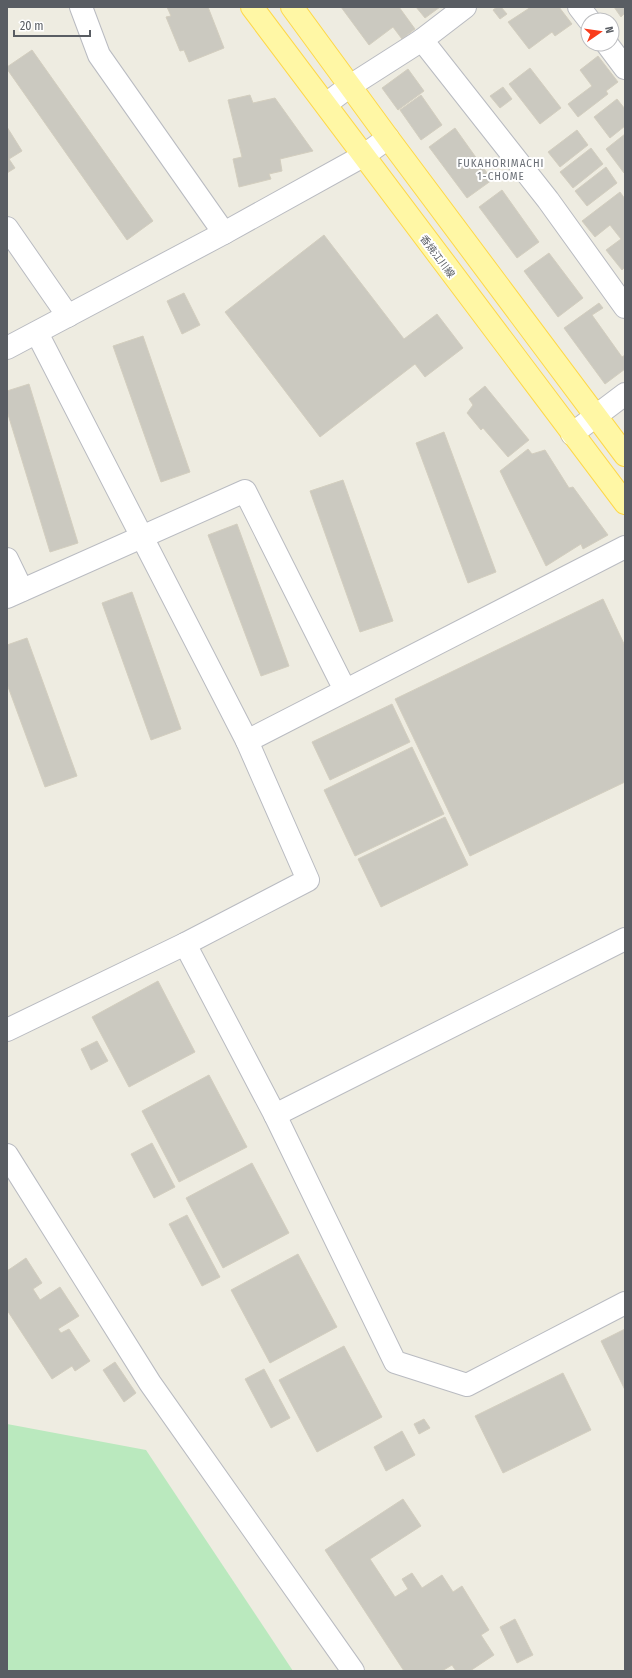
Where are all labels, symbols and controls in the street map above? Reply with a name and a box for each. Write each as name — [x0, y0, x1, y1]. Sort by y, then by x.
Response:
scale bar — [14, 12, 90, 38]
north arrow — [580, 12, 620, 52]
text: 20 m — [20, 19, 44, 33]
text: N — [602, 25, 616, 35]
district label: FUKAHORIMACHI 1-CHOME — [458, 157, 544, 183]
street label: 香焼江川線 — [417, 233, 457, 280]

